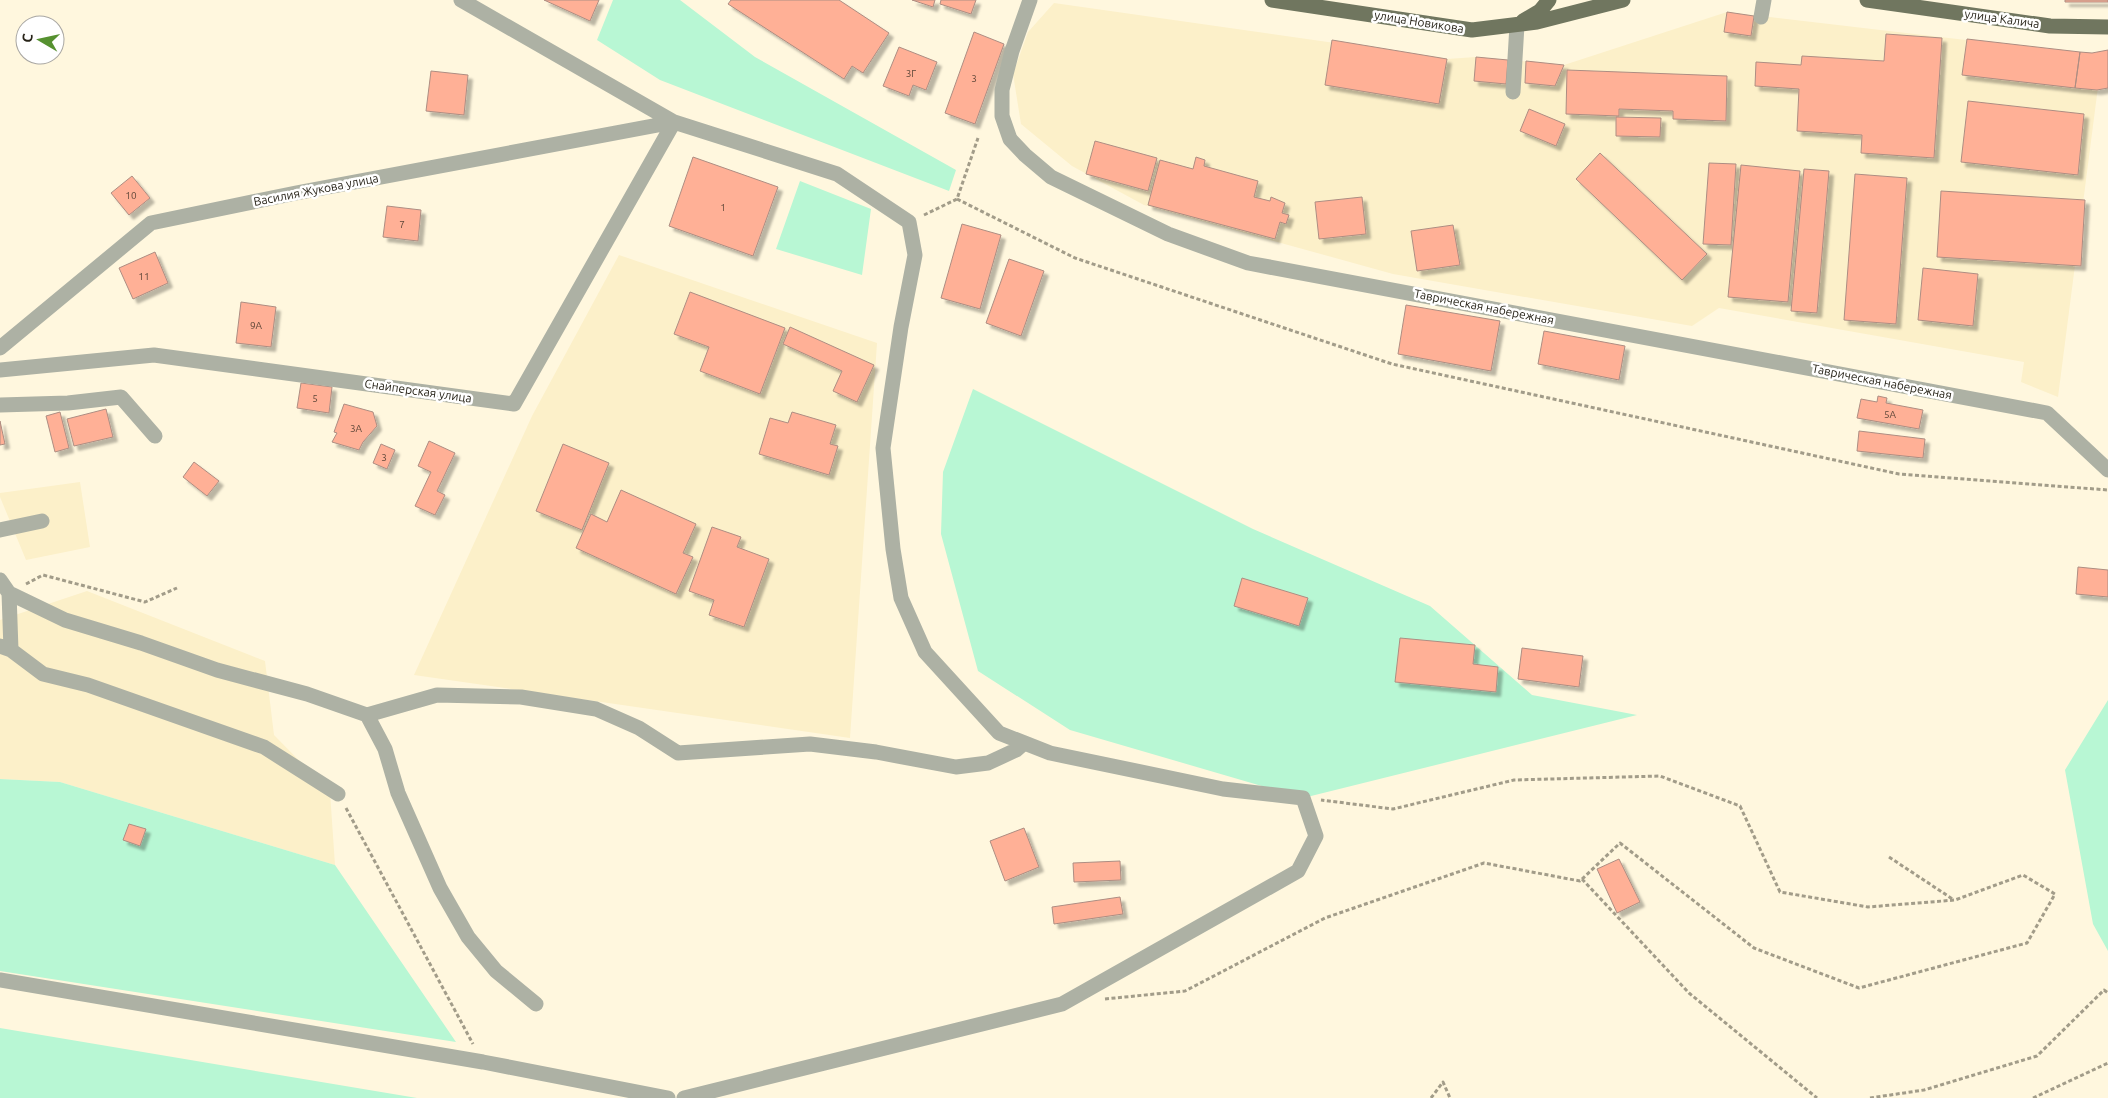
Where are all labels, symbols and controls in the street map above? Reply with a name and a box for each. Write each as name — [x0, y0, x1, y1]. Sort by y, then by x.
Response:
street label: улица Калича — [1964, 7, 2040, 30]
street label: улица Новикова — [1373, 8, 1465, 35]
north arrow — [15, 15, 65, 65]
text: С — [19, 32, 36, 44]
house number: 3Г — [906, 68, 916, 79]
house number: 3 — [971, 73, 977, 84]
street label: Василия Жукова улица — [252, 171, 379, 208]
house number: 10 — [125, 190, 137, 201]
house number: 1 — [720, 202, 726, 213]
house number: 7 — [399, 219, 405, 230]
house number: 11 — [138, 271, 150, 282]
street label: Таврическая набережная — [1413, 287, 1555, 326]
house number: 9А — [250, 320, 263, 331]
street label: Таврическая набережная — [1811, 362, 1953, 401]
street label: Снайперская улица — [364, 377, 473, 404]
house number: 5 — [312, 393, 318, 404]
house number: 5А — [1884, 409, 1897, 420]
house number: 3А — [350, 423, 363, 434]
house number: 3 — [381, 452, 387, 463]

